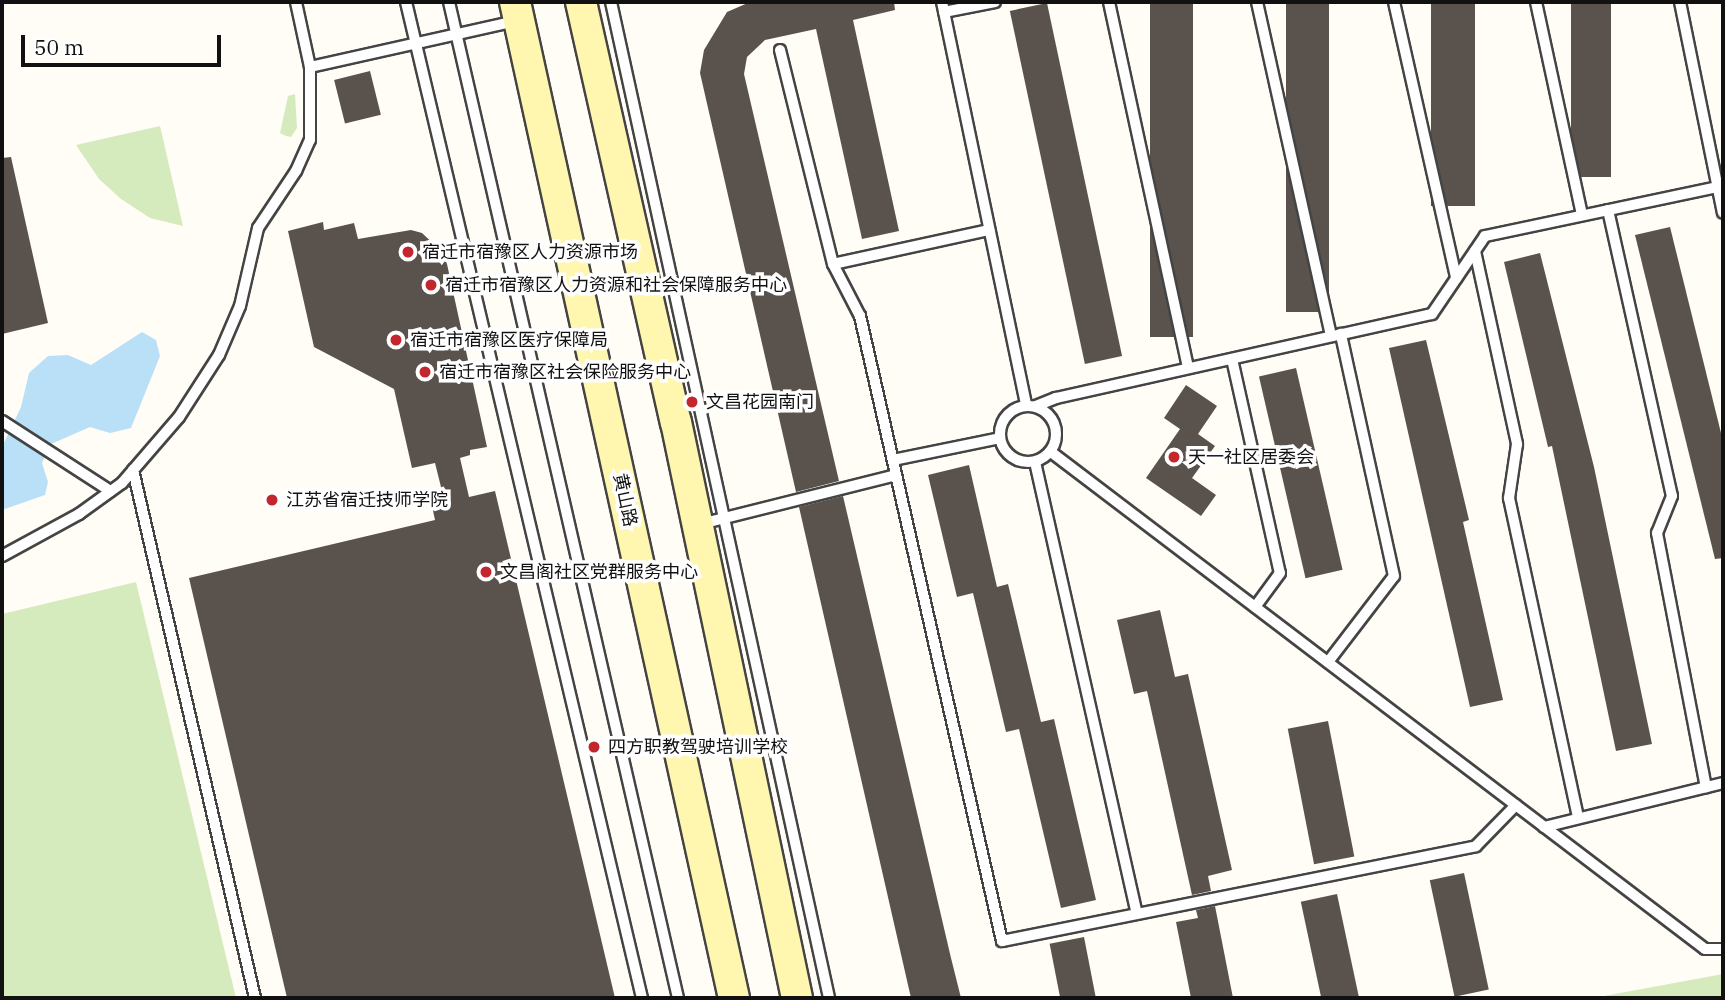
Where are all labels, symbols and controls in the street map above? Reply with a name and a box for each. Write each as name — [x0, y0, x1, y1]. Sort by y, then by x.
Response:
scale bar — [24, 21, 224, 65]
text: 50 m — [34, 33, 84, 61]
place label: 宿迁市宿豫区人力资源市场 — [422, 241, 638, 263]
marker: 宿迁市宿豫区人力资源市场 — [400, 244, 416, 260]
place label: 宿迁市宿豫区人力资源和社会保障服务中心 — [445, 274, 787, 296]
marker: 宿迁市宿豫区人力资源和社会保障服务中心 — [423, 277, 439, 293]
place label: 宿迁市宿豫区医疗保障局 — [410, 329, 608, 351]
marker: 宿迁市宿豫区医疗保障局 — [388, 332, 404, 348]
place label: 宿迁市宿豫区社会保险服务中心 — [439, 361, 691, 383]
marker: 宿迁市宿豫区社会保险服务中心 — [417, 364, 433, 380]
place label: 文昌花园南门 — [706, 391, 814, 413]
marker: 文昌花园南门 — [684, 394, 700, 410]
place label: 天一社区居委会 — [1188, 446, 1314, 468]
marker: 天一社区居委会 — [1166, 449, 1182, 465]
street label: 黄山路 — [609, 471, 641, 529]
place label: 江苏省宿迁技师学院 — [286, 489, 448, 511]
marker: 江苏省宿迁技师学院 — [264, 492, 280, 508]
place label: 文昌阁社区党群服务中心 — [500, 561, 698, 583]
marker: 文昌阁社区党群服务中心 — [478, 564, 494, 580]
place label: 四方职教驾驶培训学校 — [608, 736, 788, 758]
marker: 四方职教驾驶培训学校 — [586, 739, 602, 755]

